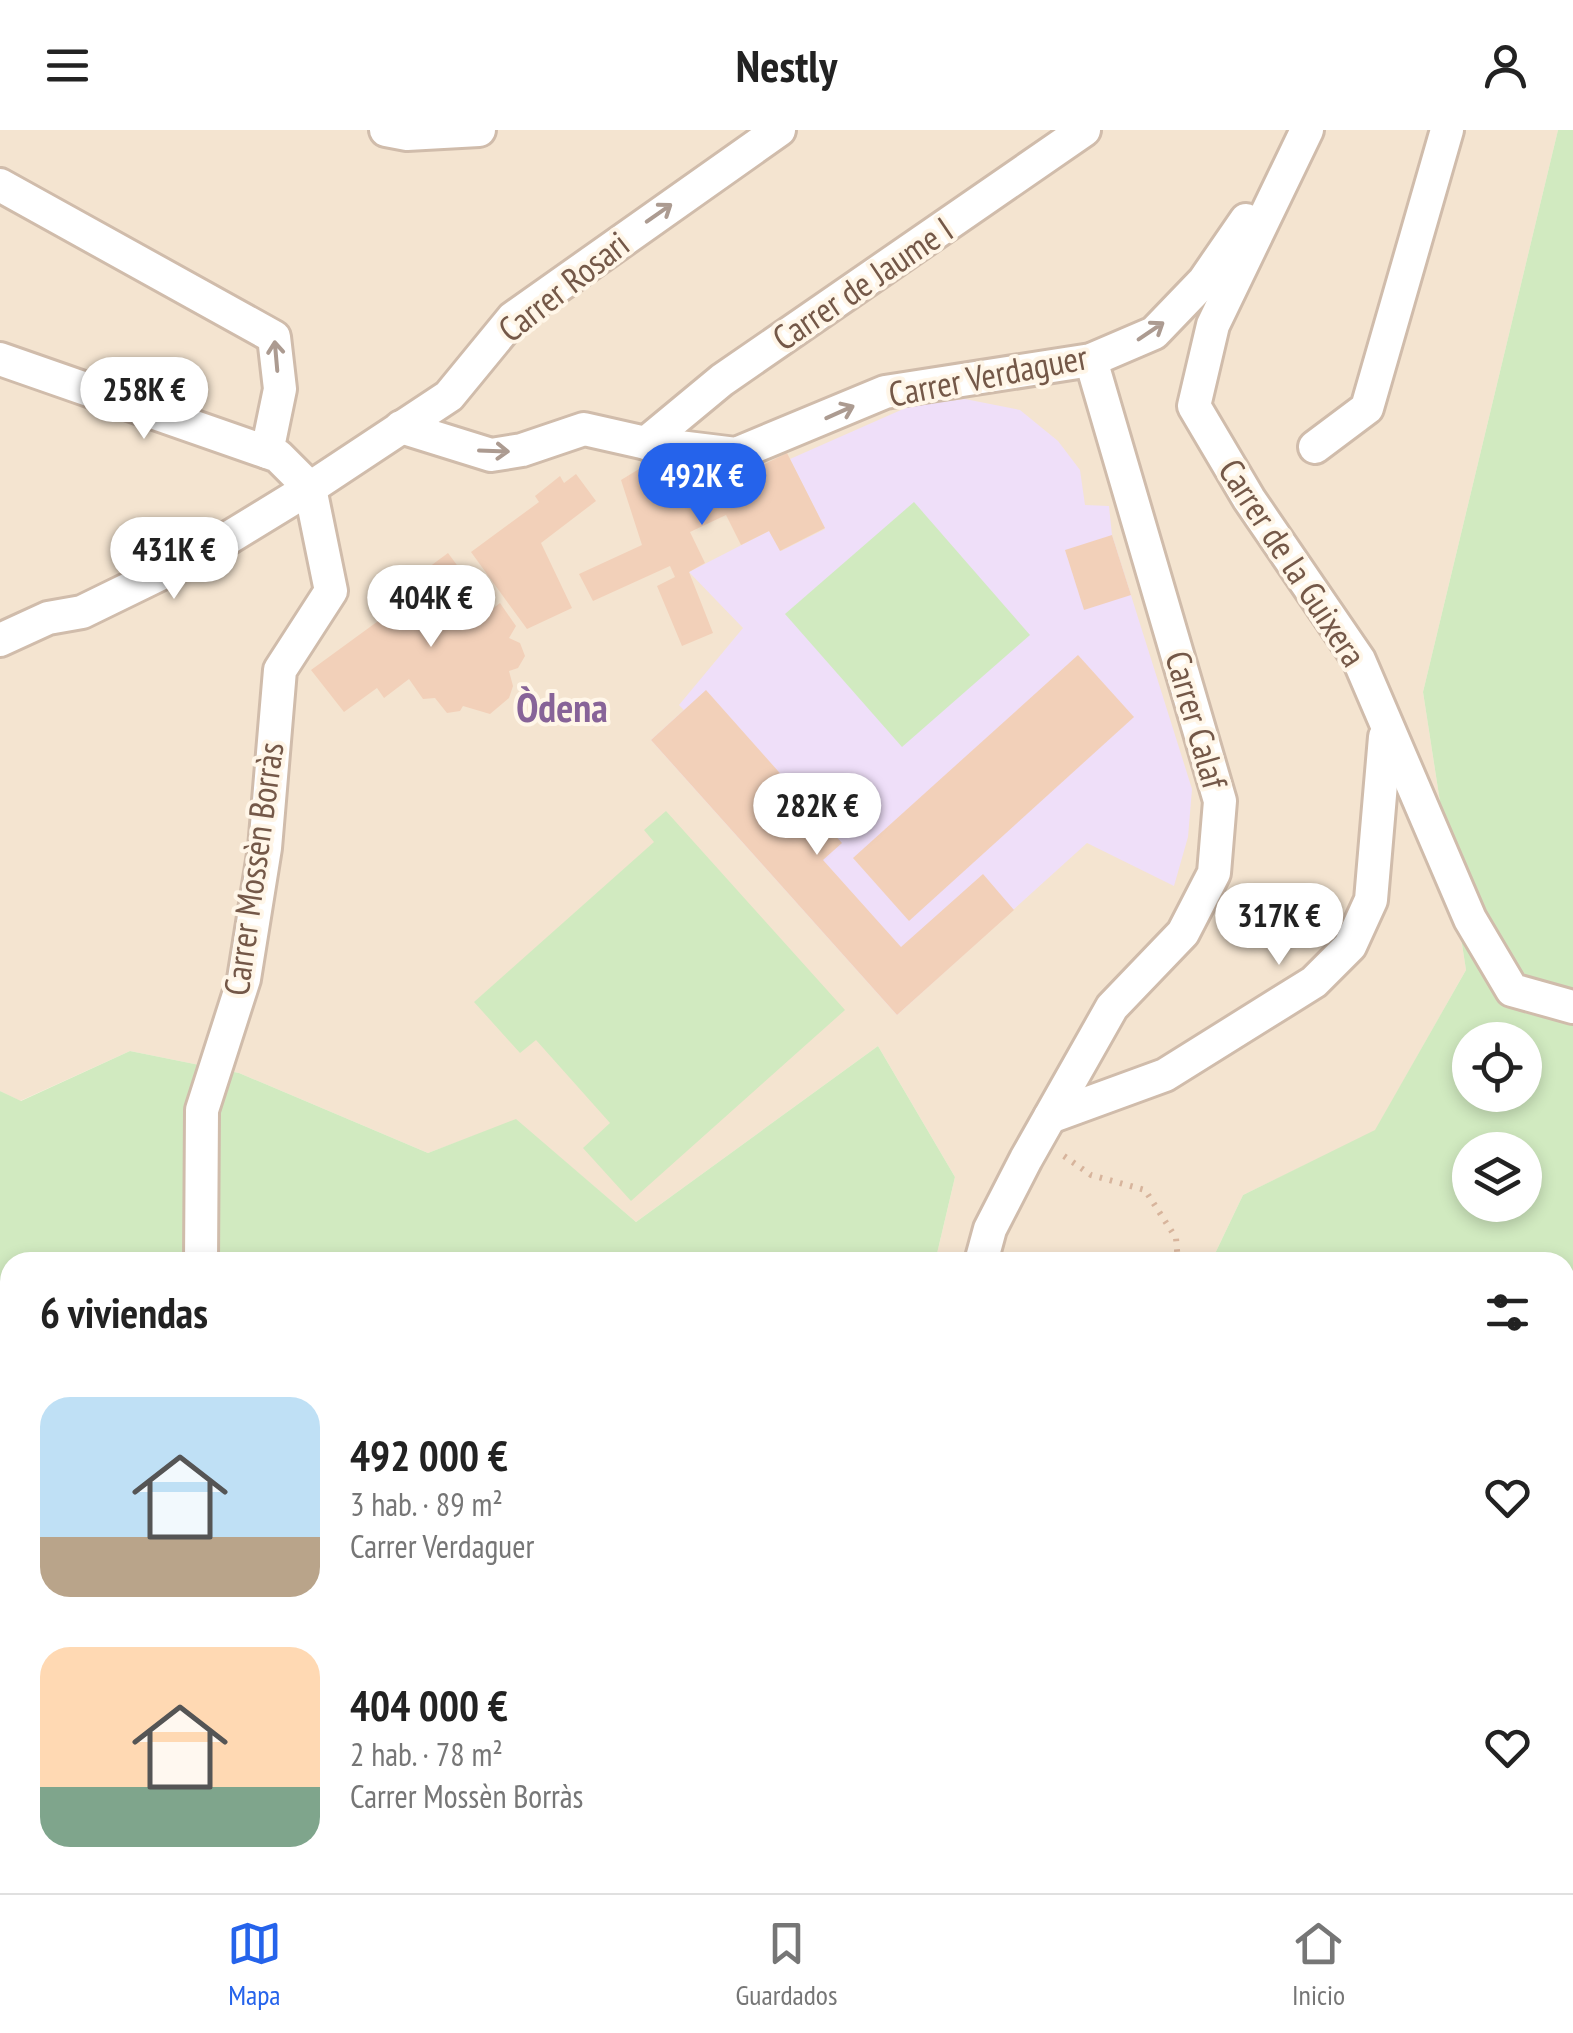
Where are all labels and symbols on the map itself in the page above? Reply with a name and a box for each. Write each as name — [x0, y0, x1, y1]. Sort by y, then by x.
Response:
one-way arrow — [645, 203, 673, 224]
street label: Carrer de Jaume I — [763, 206, 961, 360]
street label: Carrer Rosari — [489, 221, 638, 352]
one-way arrow — [1136, 320, 1164, 341]
street label: Carrer Verdaguer — [885, 333, 1091, 417]
one-way arrow — [267, 340, 286, 372]
pin: 258K € — [63, 357, 225, 442]
one-way arrow — [824, 402, 855, 420]
one-way arrow — [477, 442, 510, 461]
pin: 492K € — [621, 443, 783, 528]
street label: Carrer de la Guixera — [1209, 450, 1377, 675]
pin: 431K € — [93, 517, 255, 602]
pin: 404K € — [350, 565, 512, 650]
street label: Carrer Calaf — [1155, 646, 1239, 796]
district label: Òdena — [516, 681, 608, 733]
street label: Carrer Mossèn Borràs — [212, 739, 294, 998]
pin: 282K € — [736, 773, 898, 858]
pin: 317K € — [1198, 883, 1360, 968]

